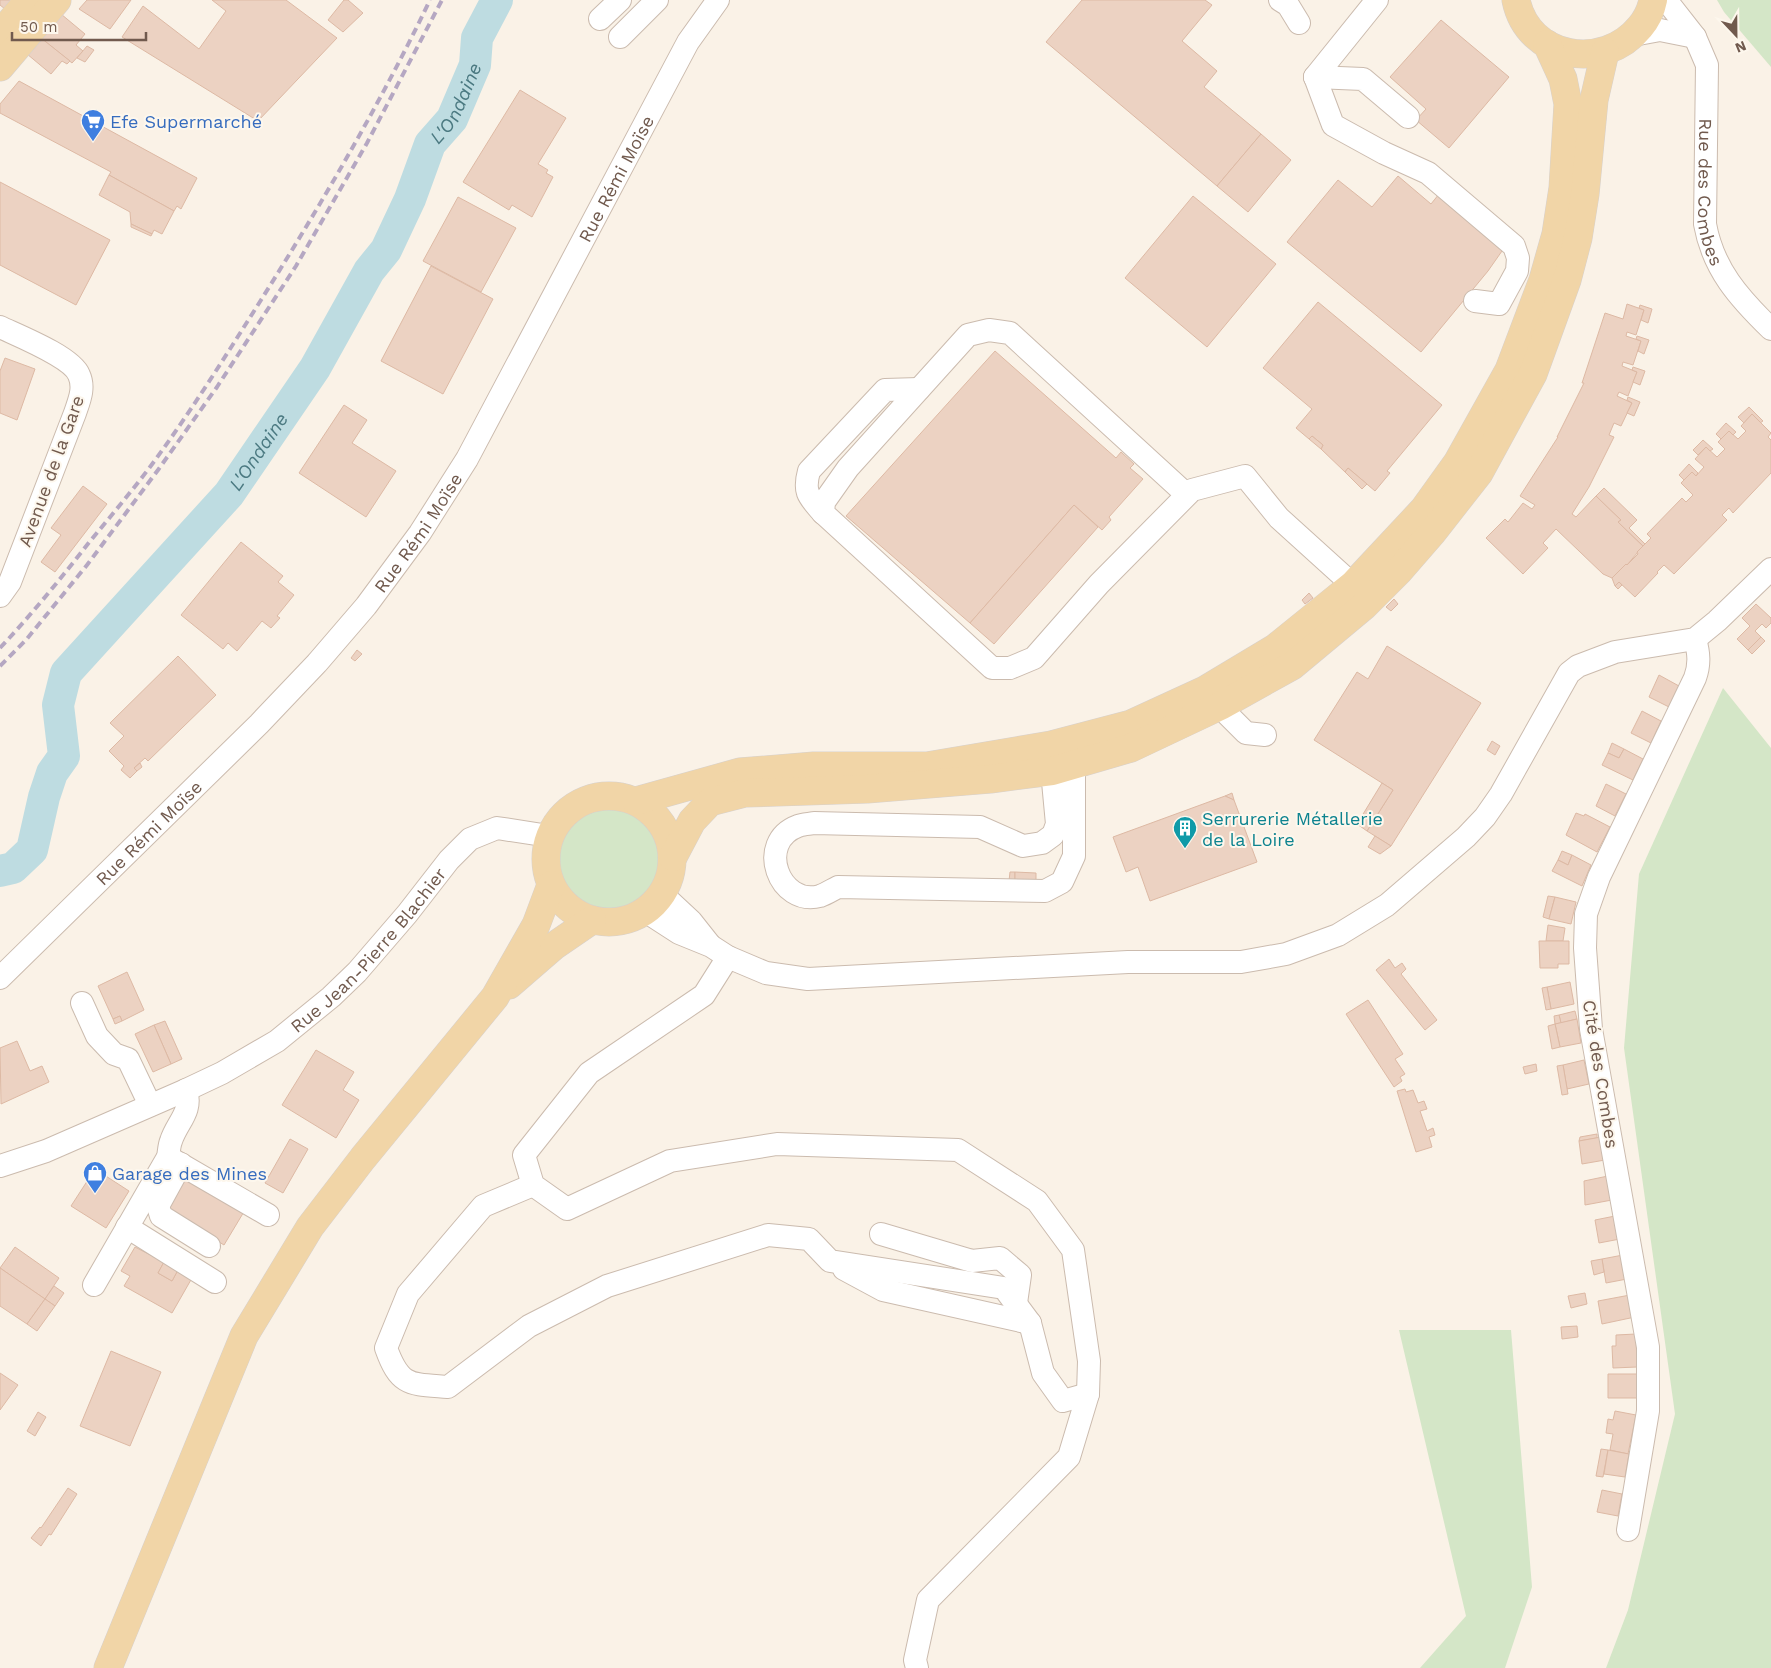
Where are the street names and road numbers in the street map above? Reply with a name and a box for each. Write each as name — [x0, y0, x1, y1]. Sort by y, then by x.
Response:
street label: Rue Rémi Moïse — [574, 112, 658, 245]
street label: Rue des Combes — [1694, 118, 1728, 269]
street label: Avenue de la Gare — [14, 392, 88, 550]
street label: Rue Rémi Moïse — [369, 469, 466, 596]
street label: Rue Rémi Moïse — [91, 776, 206, 889]
street label: Rue Jean-Pierre Blachier — [286, 863, 450, 1036]
street label: Cité des Combes — [1579, 998, 1623, 1150]

